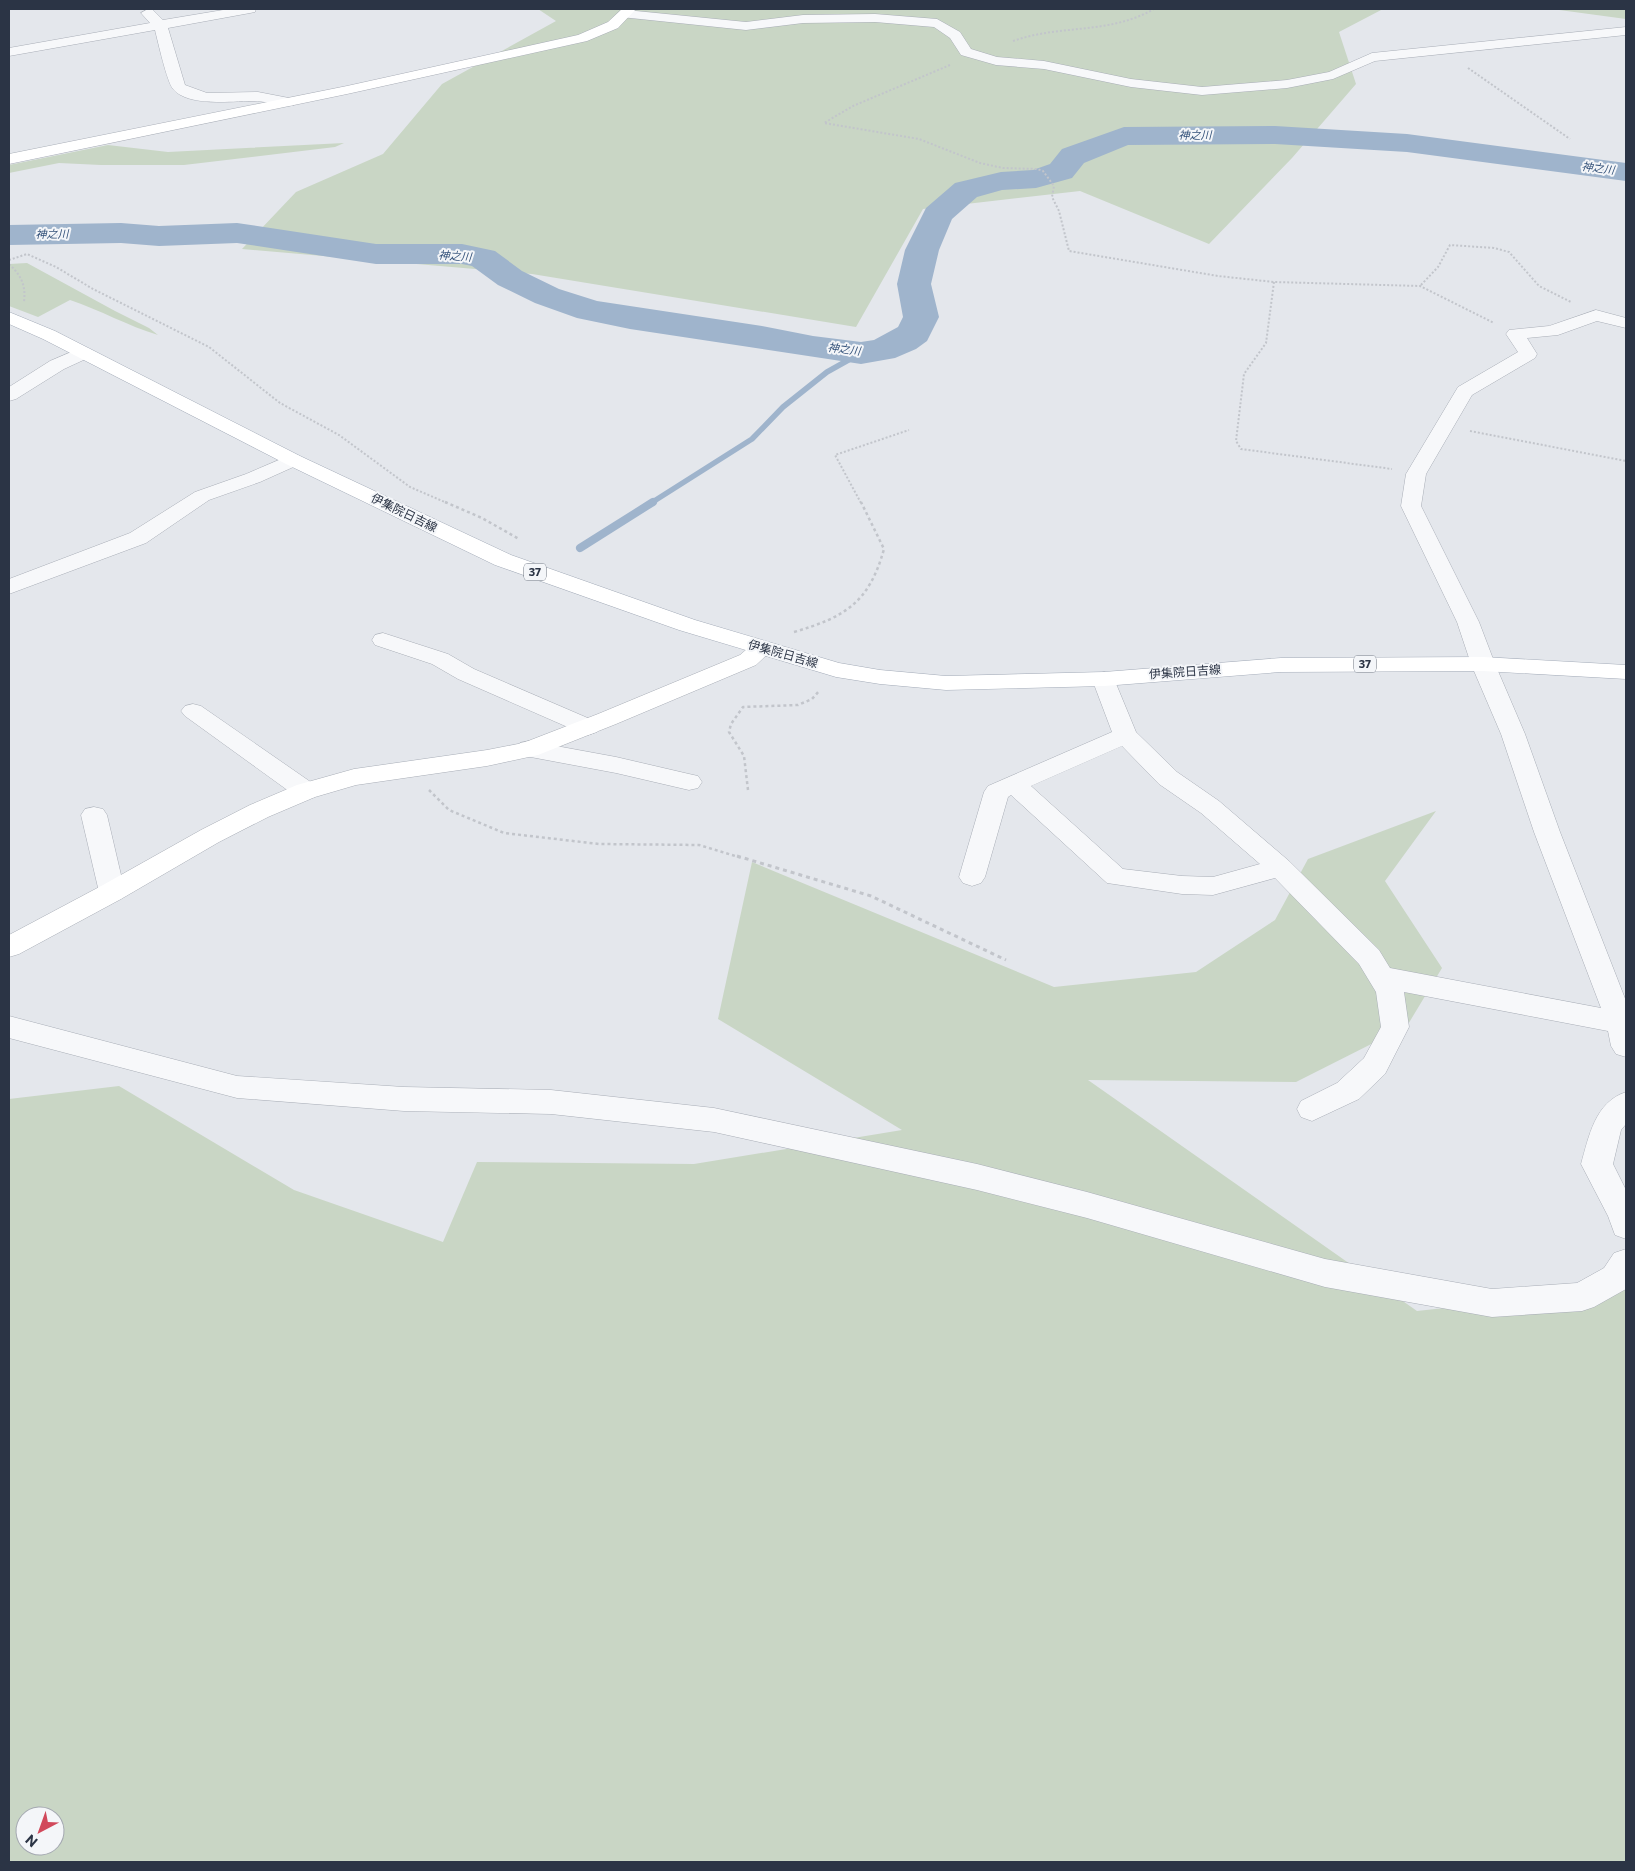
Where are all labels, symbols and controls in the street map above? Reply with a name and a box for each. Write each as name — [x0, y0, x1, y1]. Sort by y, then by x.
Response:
water label: 神之川 — [1179, 128, 1212, 141]
water label: 神之川 — [1581, 159, 1616, 176]
water label: 神之川 — [35, 227, 70, 240]
water label: 神之川 — [438, 248, 473, 263]
water label: 神之川 — [827, 340, 862, 357]
street label: 伊集院日吉線 — [369, 490, 440, 534]
road number: 37 — [524, 564, 546, 580]
street label: 伊集院日吉線 — [747, 636, 820, 670]
road number: 37 — [1354, 656, 1376, 672]
street label: 伊集院日吉線 — [1149, 662, 1221, 680]
north arrow — [15, 1806, 65, 1856]
text: N — [22, 1831, 41, 1851]

